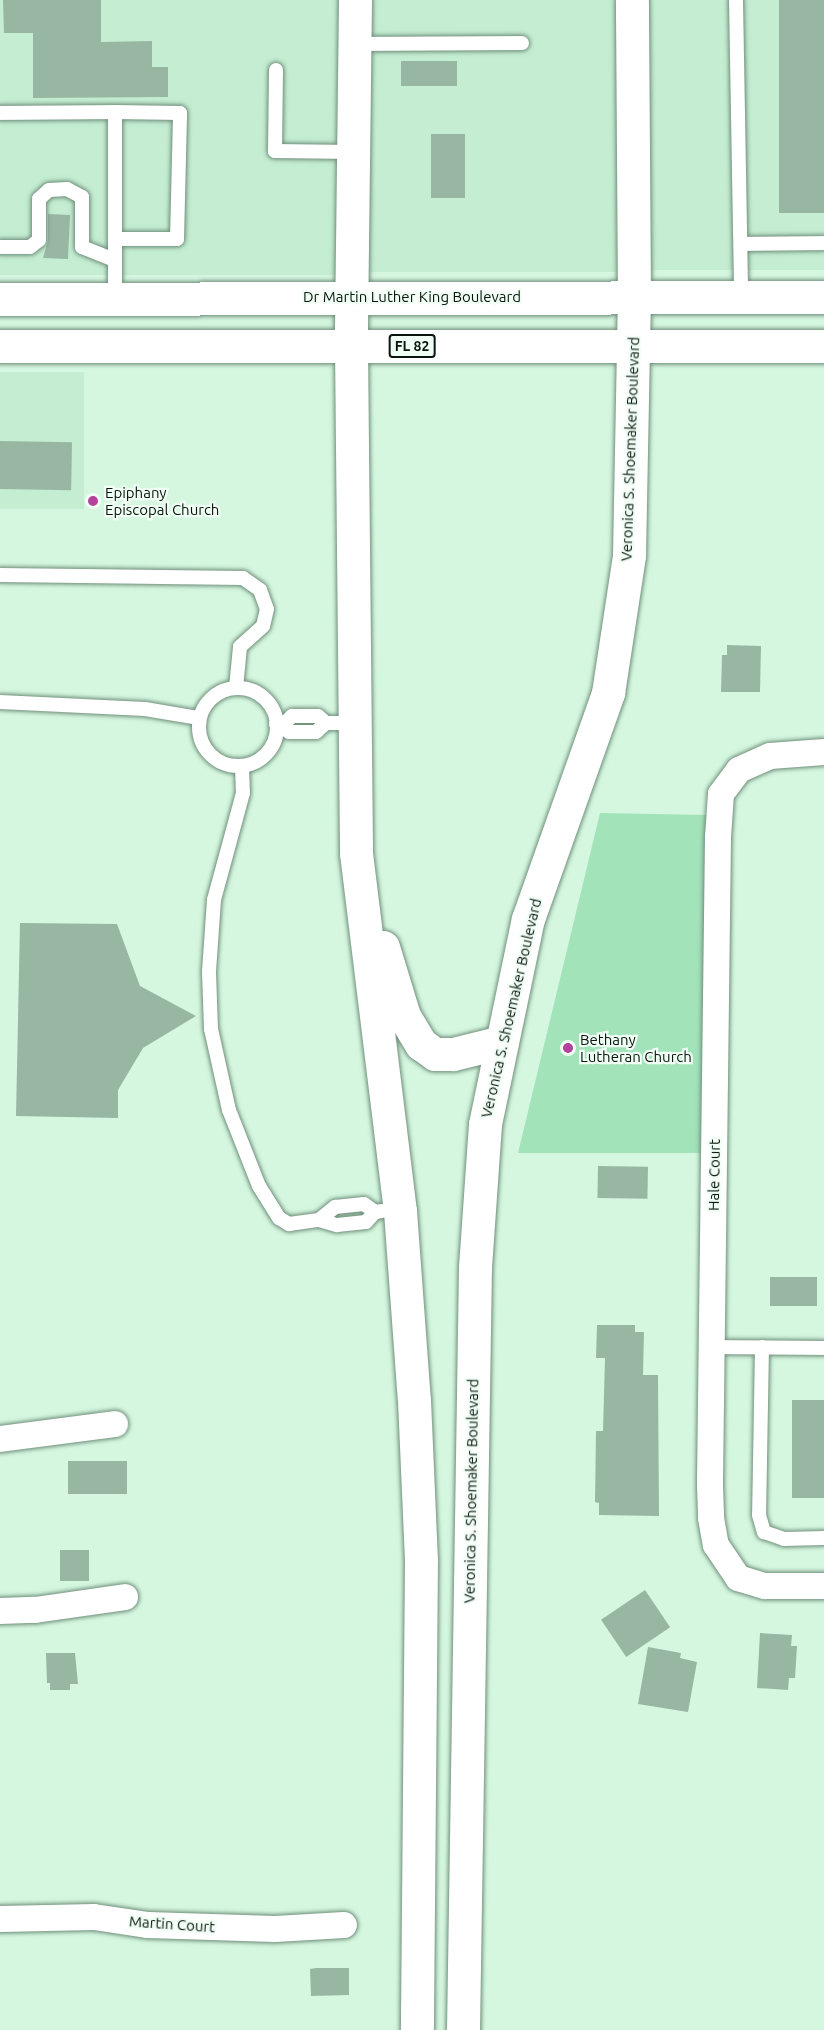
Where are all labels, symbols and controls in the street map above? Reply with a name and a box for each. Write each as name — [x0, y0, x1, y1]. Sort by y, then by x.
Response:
street label: Dr Martin Luther King Boulevard — [303, 288, 521, 306]
road number: FL 82 — [388, 335, 436, 357]
street label: Veronica S. Shoemaker Boulevard — [617, 336, 643, 562]
place label: Epiphany Episcopal Church — [105, 483, 219, 518]
marker: Epiphany Episcopal Church — [86, 494, 100, 508]
street label: Veronica S. Shoemaker Boulevard — [477, 897, 545, 1119]
place label: Bethany Lutheran Church — [580, 1030, 692, 1065]
marker: Bethany Lutheran Church — [561, 1041, 575, 1055]
street label: Hale Court — [704, 1139, 724, 1211]
street label: Veronica S. Shoemaker Boulevard — [460, 1379, 482, 1603]
street label: Martin Court — [128, 1912, 216, 1936]

